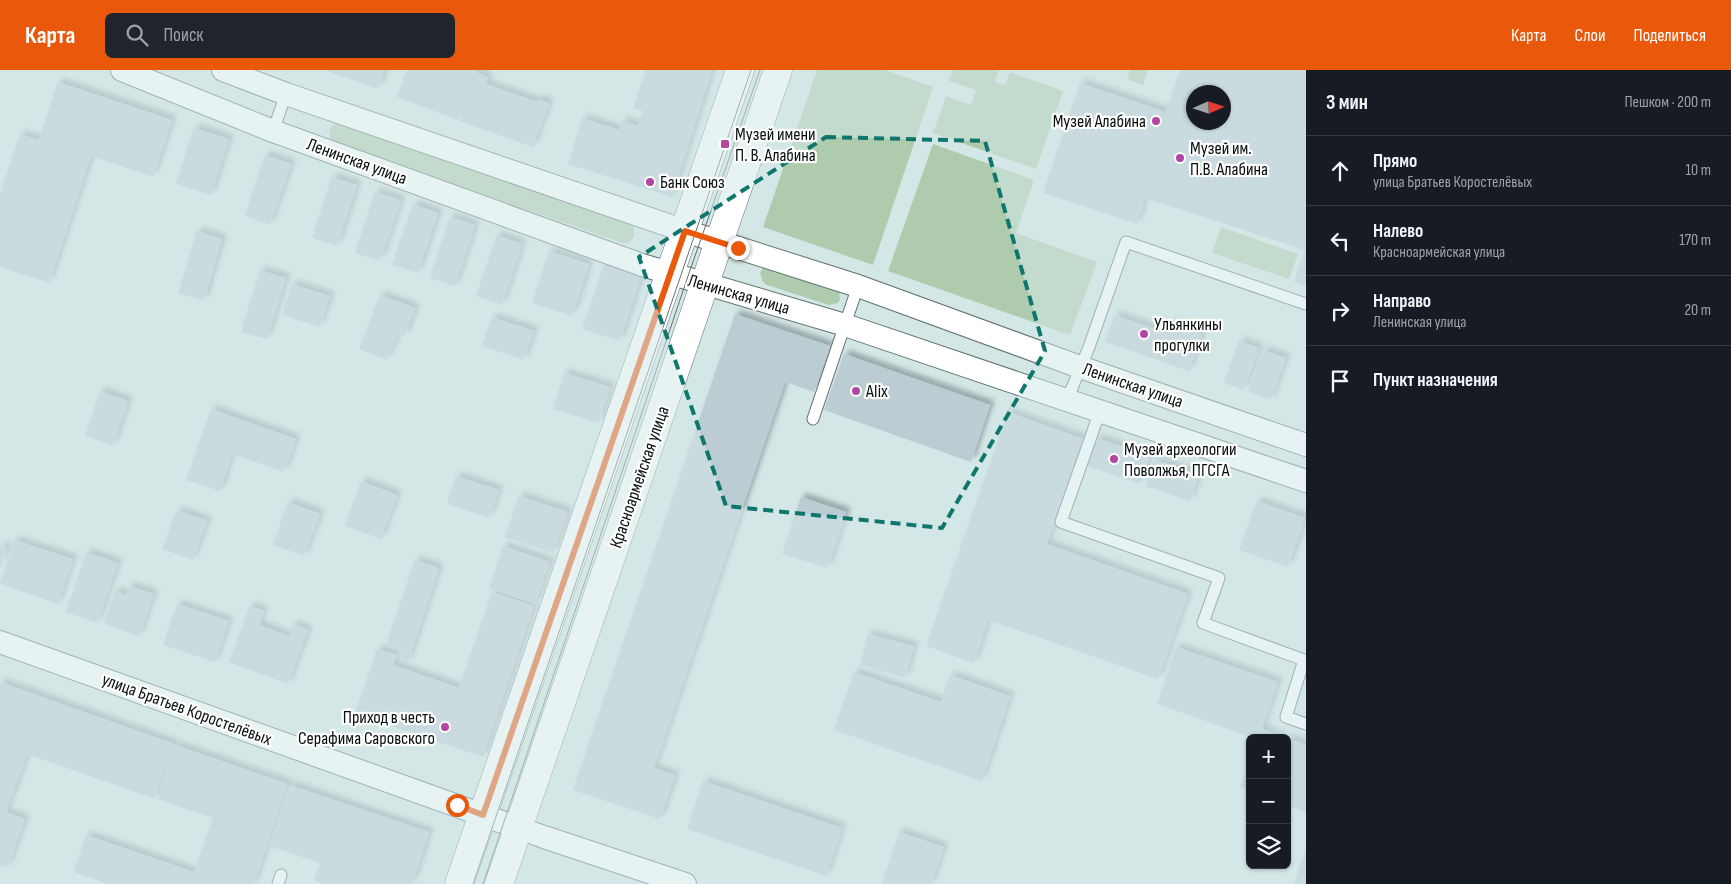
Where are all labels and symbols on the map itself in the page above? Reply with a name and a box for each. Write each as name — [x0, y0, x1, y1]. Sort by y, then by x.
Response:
north arrow — [1186, 85, 1231, 130]
place label: Музей Алабина — [1053, 111, 1146, 132]
marker: Музей Алабина — [1150, 115, 1162, 127]
place label: Музей имени П. В. Алабина — [735, 124, 816, 166]
street label: Ленинская улица — [304, 134, 410, 189]
marker: Музей имени П. В. Алабина — [719, 138, 731, 150]
place label: Музей им. П.В. Алабина — [1190, 138, 1268, 180]
marker: Музей им. П.В. Алабина — [1174, 152, 1186, 164]
place label: Банк Союз — [660, 172, 725, 193]
marker: Банк Союз — [644, 176, 656, 188]
route end — [727, 237, 750, 260]
street label: Ленинская улица — [686, 270, 792, 319]
place label: Ульянкины прогулки — [1154, 314, 1222, 356]
marker: Ульянкины прогулки — [1138, 328, 1150, 340]
street label: Ленинская улица — [1080, 358, 1186, 413]
place label: Alix — [865, 381, 888, 402]
marker: Alix — [850, 385, 862, 397]
street label: Красноармейская улица — [605, 403, 674, 551]
place label: Музей археологии Поволжья, ПГСГА — [1124, 439, 1237, 481]
marker: Музей археологии Поволжья, ПГСГА — [1108, 453, 1120, 465]
street label: улица Братьев Коростелёвых — [99, 669, 275, 750]
place label: Приход в честь Серафима Саровского — [298, 707, 435, 749]
marker: Приход в честь Серафима Саровского — [439, 721, 451, 733]
route start — [446, 794, 469, 817]

